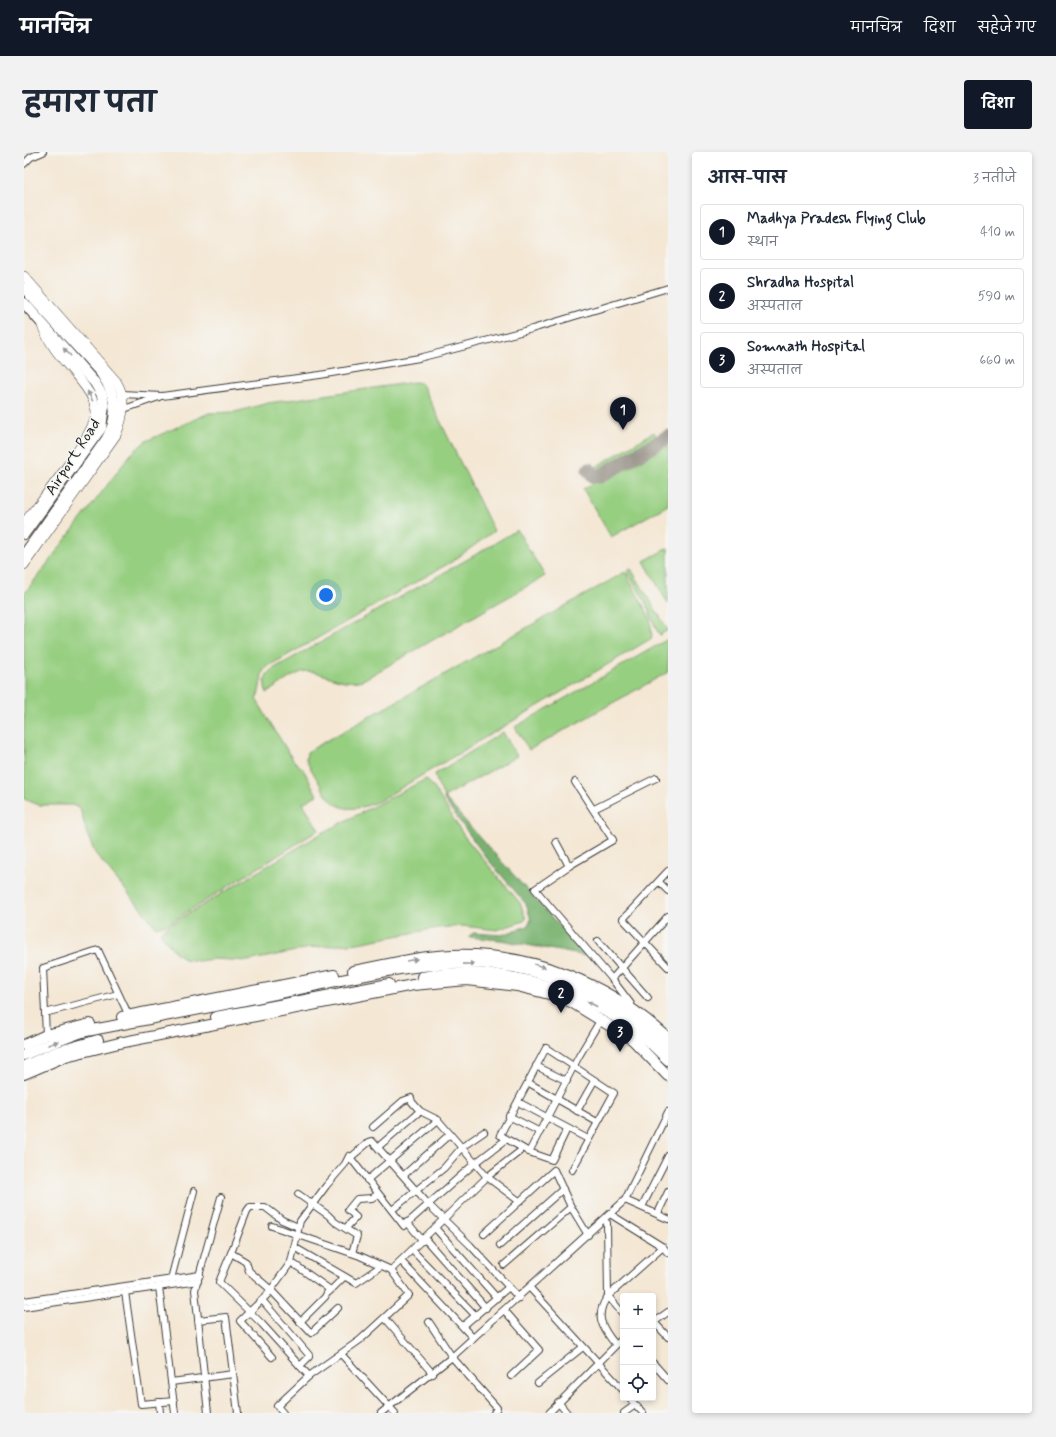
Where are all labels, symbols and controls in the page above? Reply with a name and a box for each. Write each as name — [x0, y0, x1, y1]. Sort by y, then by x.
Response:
text: मानचित्र — [20, 15, 91, 40]
text: मानचित्र — [851, 19, 902, 37]
text: दिशा — [924, 19, 956, 37]
text: सहेजे गए — [978, 19, 1036, 37]
button: दिशा — [964, 80, 1032, 129]
text: हमारा पता — [24, 86, 156, 123]
text: आस-पास — [708, 167, 786, 189]
text: 3 नतीजे — [973, 170, 1016, 187]
text: Madhya Pradesh Flying Club — [747, 209, 926, 229]
text: 1 — [719, 224, 725, 241]
text: 410 m — [980, 224, 1015, 241]
text: स्थान — [747, 234, 778, 251]
text: Shradha Hospital — [747, 273, 854, 293]
text: 2 — [719, 288, 725, 305]
text: 590 m — [978, 288, 1015, 305]
text: अस्पताल — [747, 298, 802, 315]
text: Somnath Hospital — [747, 337, 865, 357]
one-way arrow — [62, 347, 72, 357]
text: 3 — [719, 352, 725, 369]
text: 660 m — [979, 352, 1015, 369]
text: अस्पताल — [747, 362, 802, 379]
one-way arrow — [87, 390, 93, 402]
pin: 1 — [610, 397, 636, 430]
street label: Airport Road — [40, 415, 106, 499]
your location — [316, 585, 336, 605]
one-way arrow — [405, 957, 418, 963]
one-way arrow — [463, 961, 476, 967]
one-way arrow — [534, 963, 546, 969]
pin: 2 — [548, 980, 574, 1013]
one-way arrow — [586, 1001, 598, 1008]
pin: 3 — [607, 1019, 633, 1052]
one-way arrow — [47, 1039, 59, 1045]
map controls — [620, 1293, 656, 1401]
button: + — [620, 1293, 656, 1329]
button: − — [620, 1329, 656, 1365]
button: locate — [620, 1365, 656, 1401]

